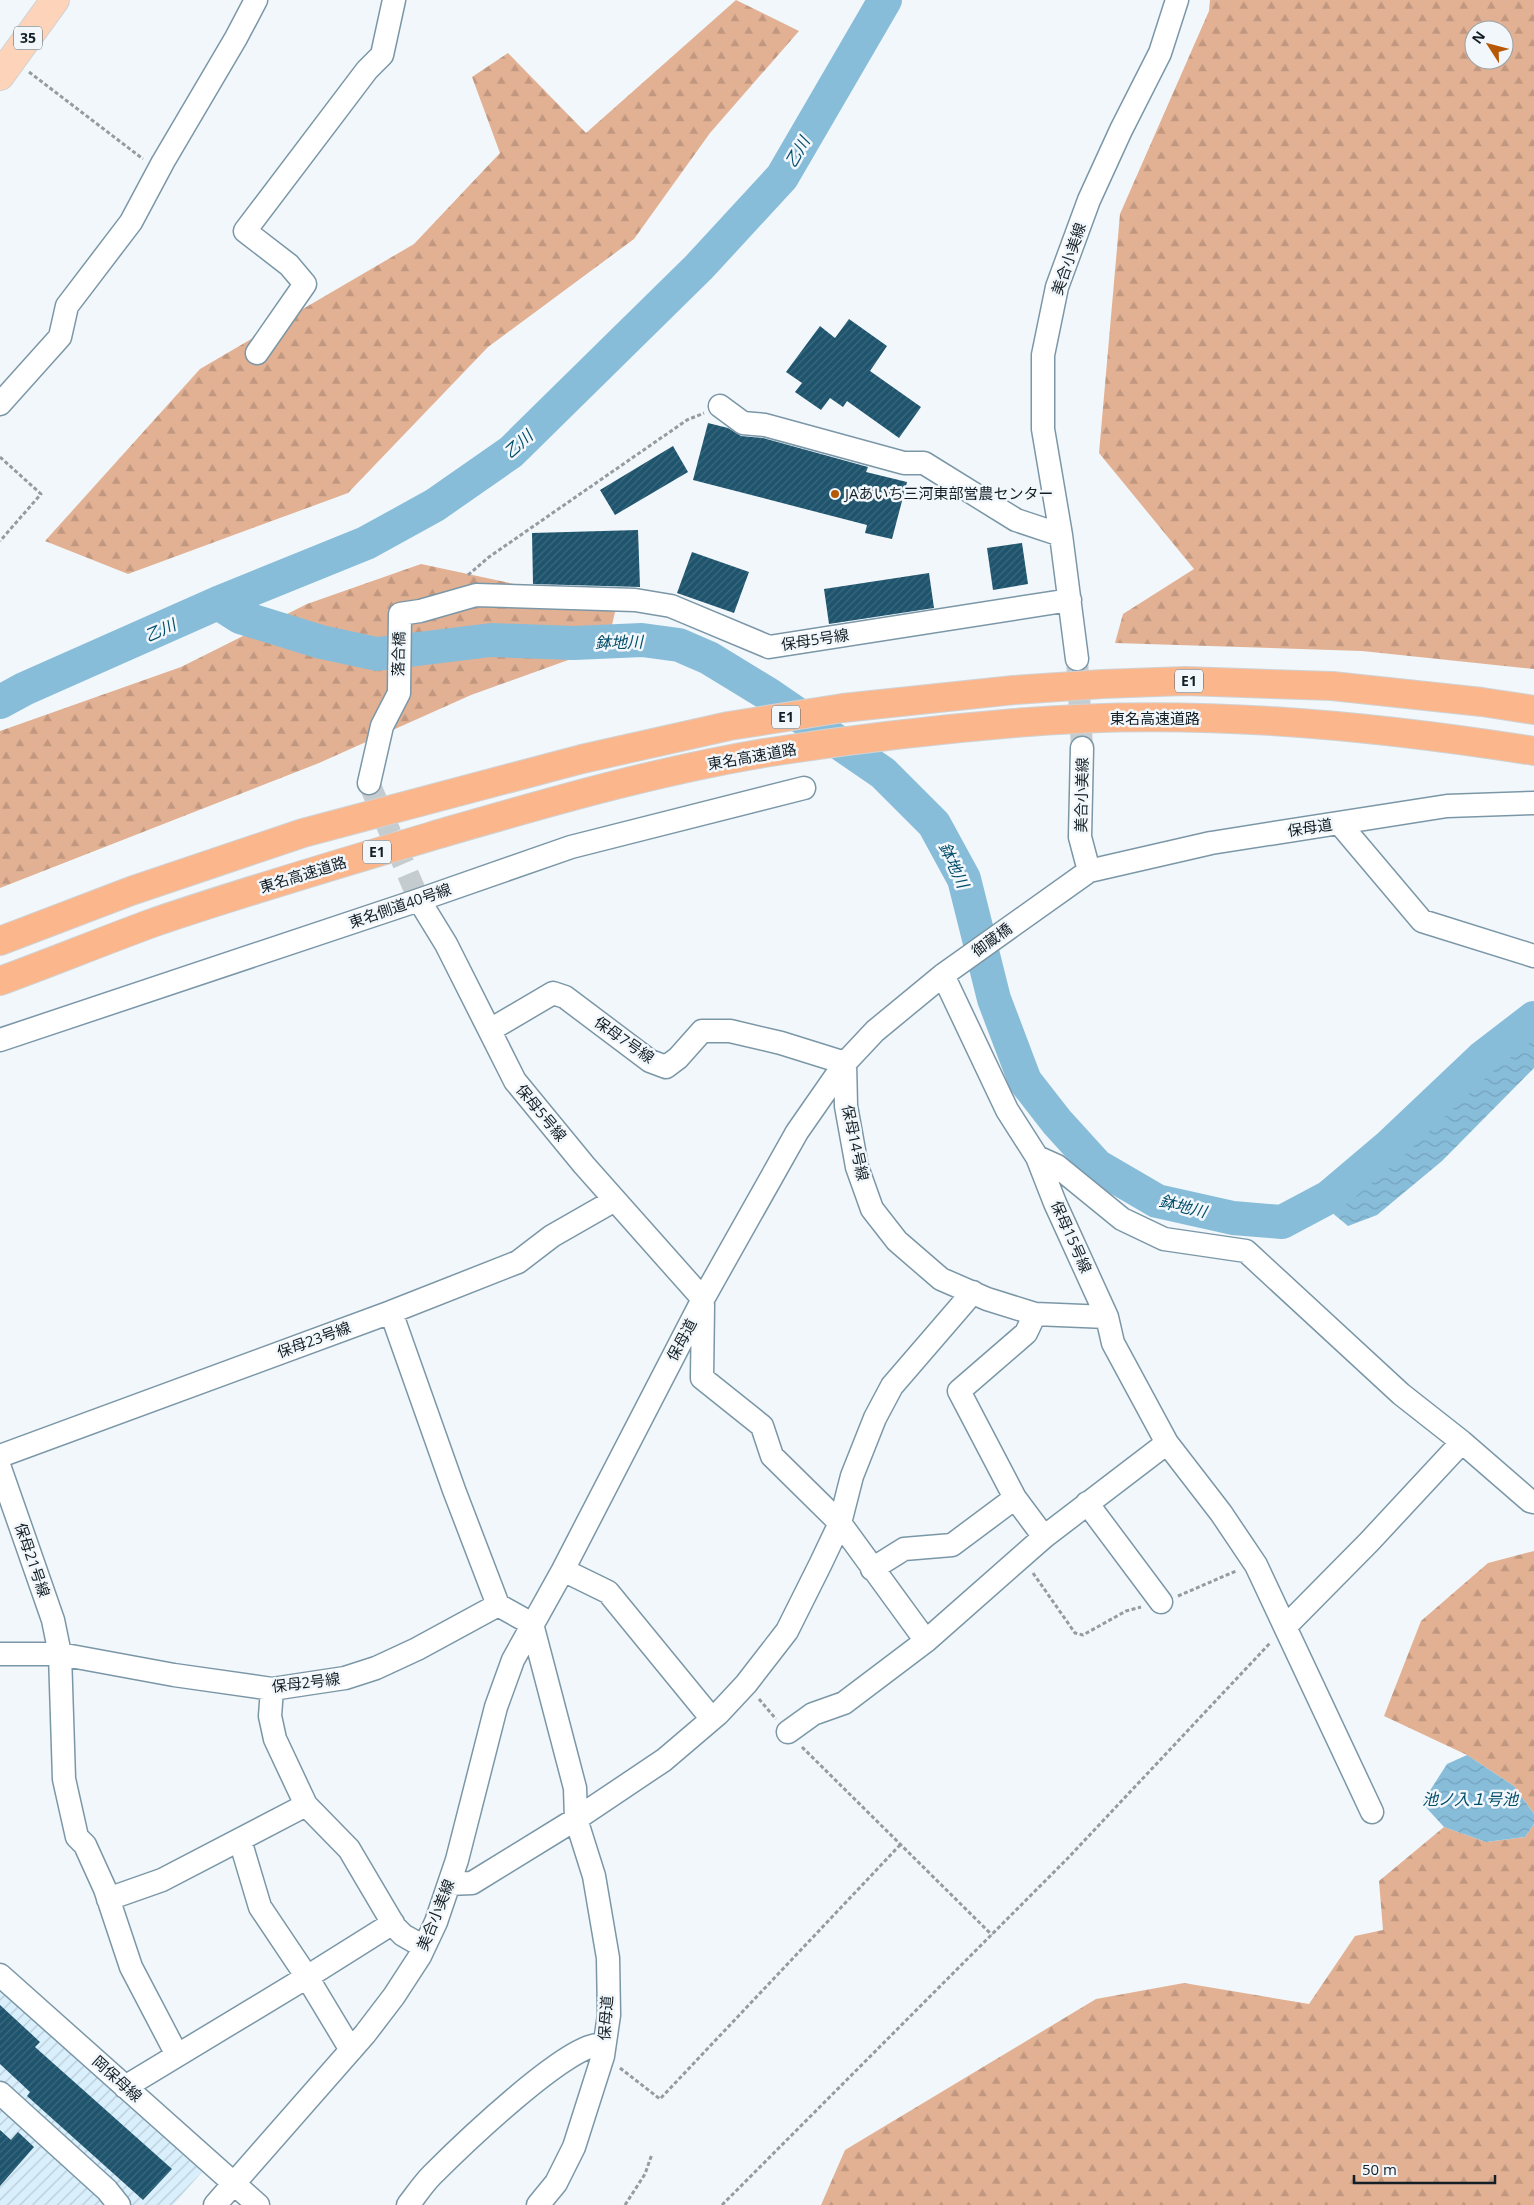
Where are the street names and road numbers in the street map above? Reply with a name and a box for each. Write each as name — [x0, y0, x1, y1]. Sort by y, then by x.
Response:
road number: 35 — [14, 26, 42, 49]
street label: 美合小美線 — [1046, 220, 1090, 297]
street label: 保母5号線 — [779, 624, 850, 654]
street label: 落合橋 — [388, 631, 408, 677]
road number: E1 — [1175, 669, 1203, 692]
road number: E1 — [772, 706, 800, 729]
street label: 東名高速道路 — [1110, 708, 1200, 728]
street label: 東名高速道路 — [706, 738, 798, 774]
street label: 美合小美線 — [1070, 757, 1092, 833]
street label: 保母道 — [1286, 814, 1334, 840]
road number: E1 — [363, 840, 391, 864]
street label: 東名高速道路 — [257, 851, 349, 897]
street label: 東名側道40号線 — [346, 878, 454, 932]
street label: 御蔵橋 — [967, 918, 1015, 961]
street label: 保母7号線 — [591, 1011, 658, 1067]
street label: 保母5号線 — [512, 1080, 571, 1145]
street label: 保母14号線 — [838, 1103, 874, 1183]
street label: 保母15号線 — [1047, 1197, 1097, 1276]
street label: 保母道 — [662, 1315, 701, 1364]
street label: 保母23号線 — [274, 1316, 353, 1362]
street label: 保母21号線 — [11, 1520, 55, 1599]
street label: 保母2号線 — [271, 1668, 341, 1696]
street label: 美合小美線 — [412, 1876, 458, 1953]
street label: 保母道 — [593, 1995, 617, 2041]
street label: 岡保母線 — [89, 2051, 147, 2106]

